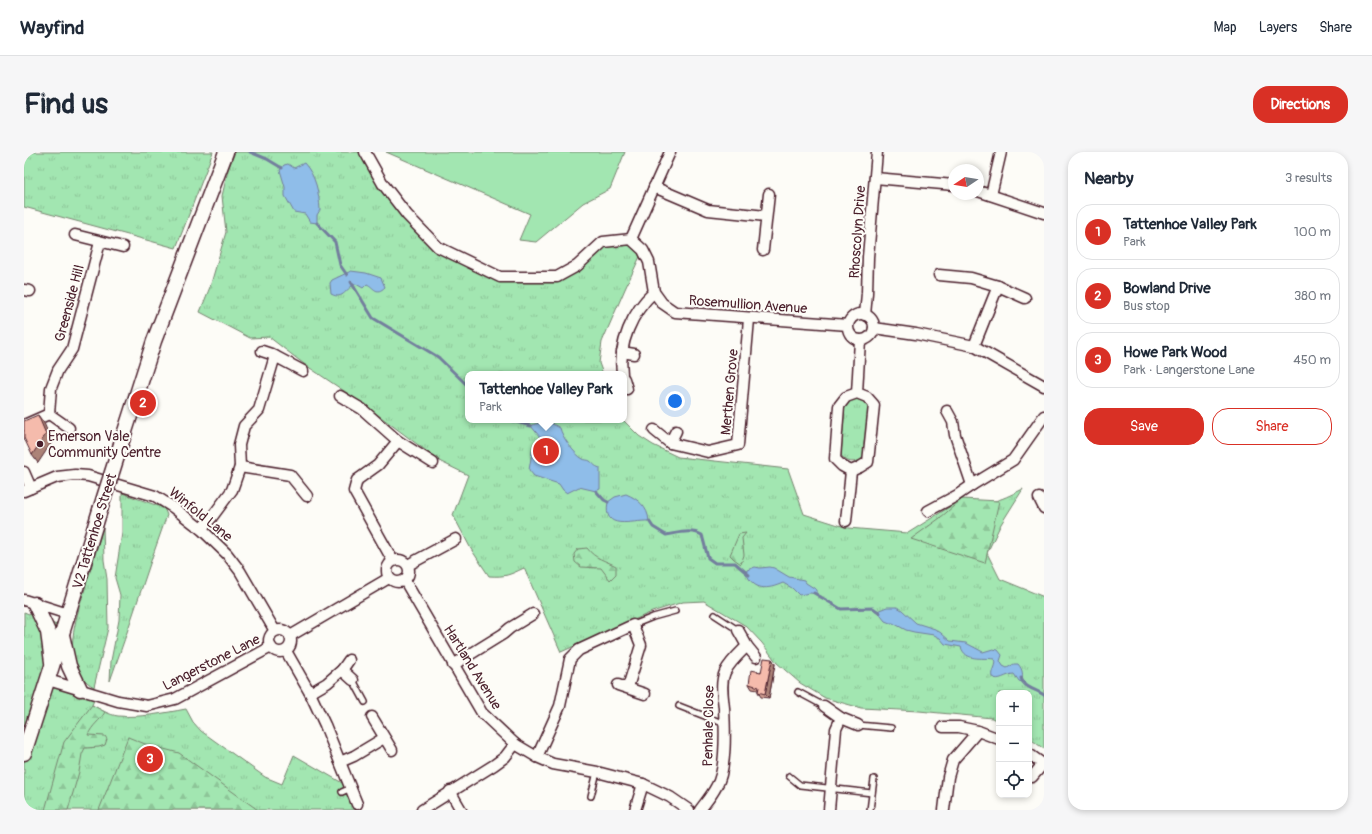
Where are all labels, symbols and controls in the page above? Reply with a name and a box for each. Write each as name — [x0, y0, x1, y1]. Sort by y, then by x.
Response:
text: Wayfind — [20, 16, 84, 40]
text: Map — [1214, 19, 1237, 36]
text: Layers — [1259, 19, 1297, 36]
text: Share — [1319, 19, 1352, 36]
button: Directions — [1253, 86, 1348, 123]
text: Find us — [24, 87, 108, 122]
north arrow — [948, 164, 984, 200]
text: Nearby — [1084, 168, 1133, 189]
text: 3 results — [1285, 170, 1332, 186]
street label: Rhoscolyn Drive — [846, 185, 869, 279]
text: Tattenhoe Valley Park — [1123, 215, 1257, 234]
text: 1 — [1095, 224, 1101, 240]
text: 100 m — [1294, 224, 1331, 240]
text: Park — [1123, 234, 1146, 250]
street label: Greenside Hill — [51, 263, 88, 343]
text: Bowland Drive — [1123, 279, 1211, 298]
text: 2 — [1094, 288, 1102, 304]
text: 380 m — [1294, 288, 1331, 304]
street label: Rosemullion Avenue — [688, 292, 808, 317]
text: Bus stop — [1123, 298, 1170, 314]
text: Howe Park Wood — [1123, 343, 1227, 362]
street label: Merthen Grove — [717, 348, 742, 436]
text: 3 — [1094, 352, 1102, 368]
text: 450 m — [1293, 352, 1331, 368]
text: Park · Langerstone Lane — [1123, 362, 1255, 378]
popup — [465, 371, 627, 423]
text: Tattenhoe Valley Park — [479, 380, 613, 399]
pin: 2 — [130, 388, 156, 418]
your location — [665, 391, 685, 411]
text: Park — [479, 399, 502, 415]
button: Save — [1084, 408, 1204, 445]
button: Share — [1212, 408, 1332, 445]
place label: Emerson Vale Community Centre — [48, 428, 161, 461]
pin: 1 — [533, 436, 559, 466]
marker: Emerson Vale Community Centre — [35, 439, 45, 449]
street label: V2 Tattenhoe Street — [69, 471, 120, 591]
street label: Winfold Lane — [166, 484, 236, 545]
street label: Hartland Avenue — [440, 622, 505, 713]
street label: Langerstone Lane — [160, 631, 263, 694]
street label: Penhale Close — [699, 685, 718, 767]
map controls — [996, 690, 1032, 798]
button: + — [996, 690, 1032, 726]
button: − — [996, 726, 1032, 762]
pin: 3 — [137, 744, 163, 774]
button: locate — [996, 762, 1032, 798]

